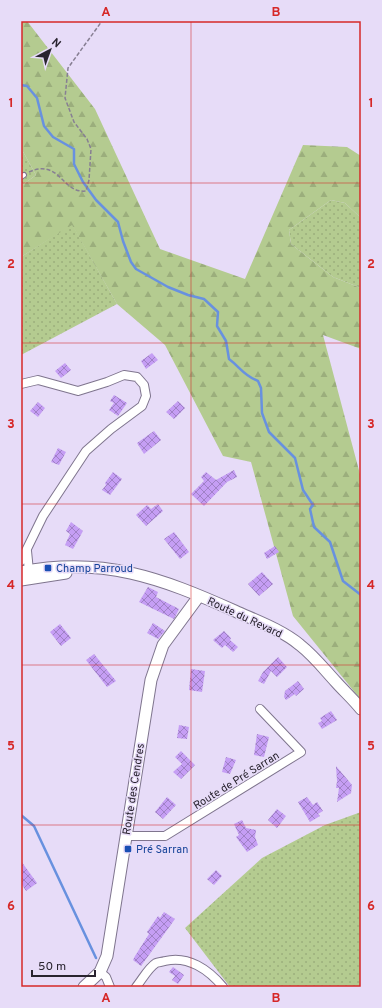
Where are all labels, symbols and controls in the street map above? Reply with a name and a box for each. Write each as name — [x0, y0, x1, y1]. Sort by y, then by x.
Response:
text: A — [101, 5, 111, 21]
text: B — [272, 5, 281, 21]
north arrow — [30, 30, 70, 70]
text: N — [48, 35, 63, 51]
text: 1 — [8, 96, 14, 112]
text: 1 — [368, 96, 374, 112]
text: 2 — [7, 257, 15, 273]
text: 2 — [367, 257, 375, 273]
text: 3 — [7, 417, 15, 433]
text: 3 — [367, 417, 375, 433]
place label: Champ Parroud — [56, 562, 133, 576]
marker: Champ Parroud — [43, 563, 53, 573]
text: 4 — [7, 578, 15, 594]
text: 4 — [367, 578, 375, 594]
street label: Route du Revard — [205, 594, 284, 641]
text: 5 — [7, 739, 15, 755]
text: 5 — [367, 739, 375, 755]
street label: Route des Cendres — [120, 742, 148, 836]
street label: Route de Pré Sarran — [191, 749, 282, 813]
place label: Pré Sarran — [136, 843, 188, 857]
marker: Pré Sarran — [123, 844, 133, 854]
text: 6 — [7, 899, 15, 915]
text: 6 — [367, 899, 375, 915]
scale bar — [32, 952, 95, 978]
text: 50 m — [38, 959, 66, 975]
text: A — [101, 991, 111, 1007]
text: B — [272, 991, 281, 1007]

